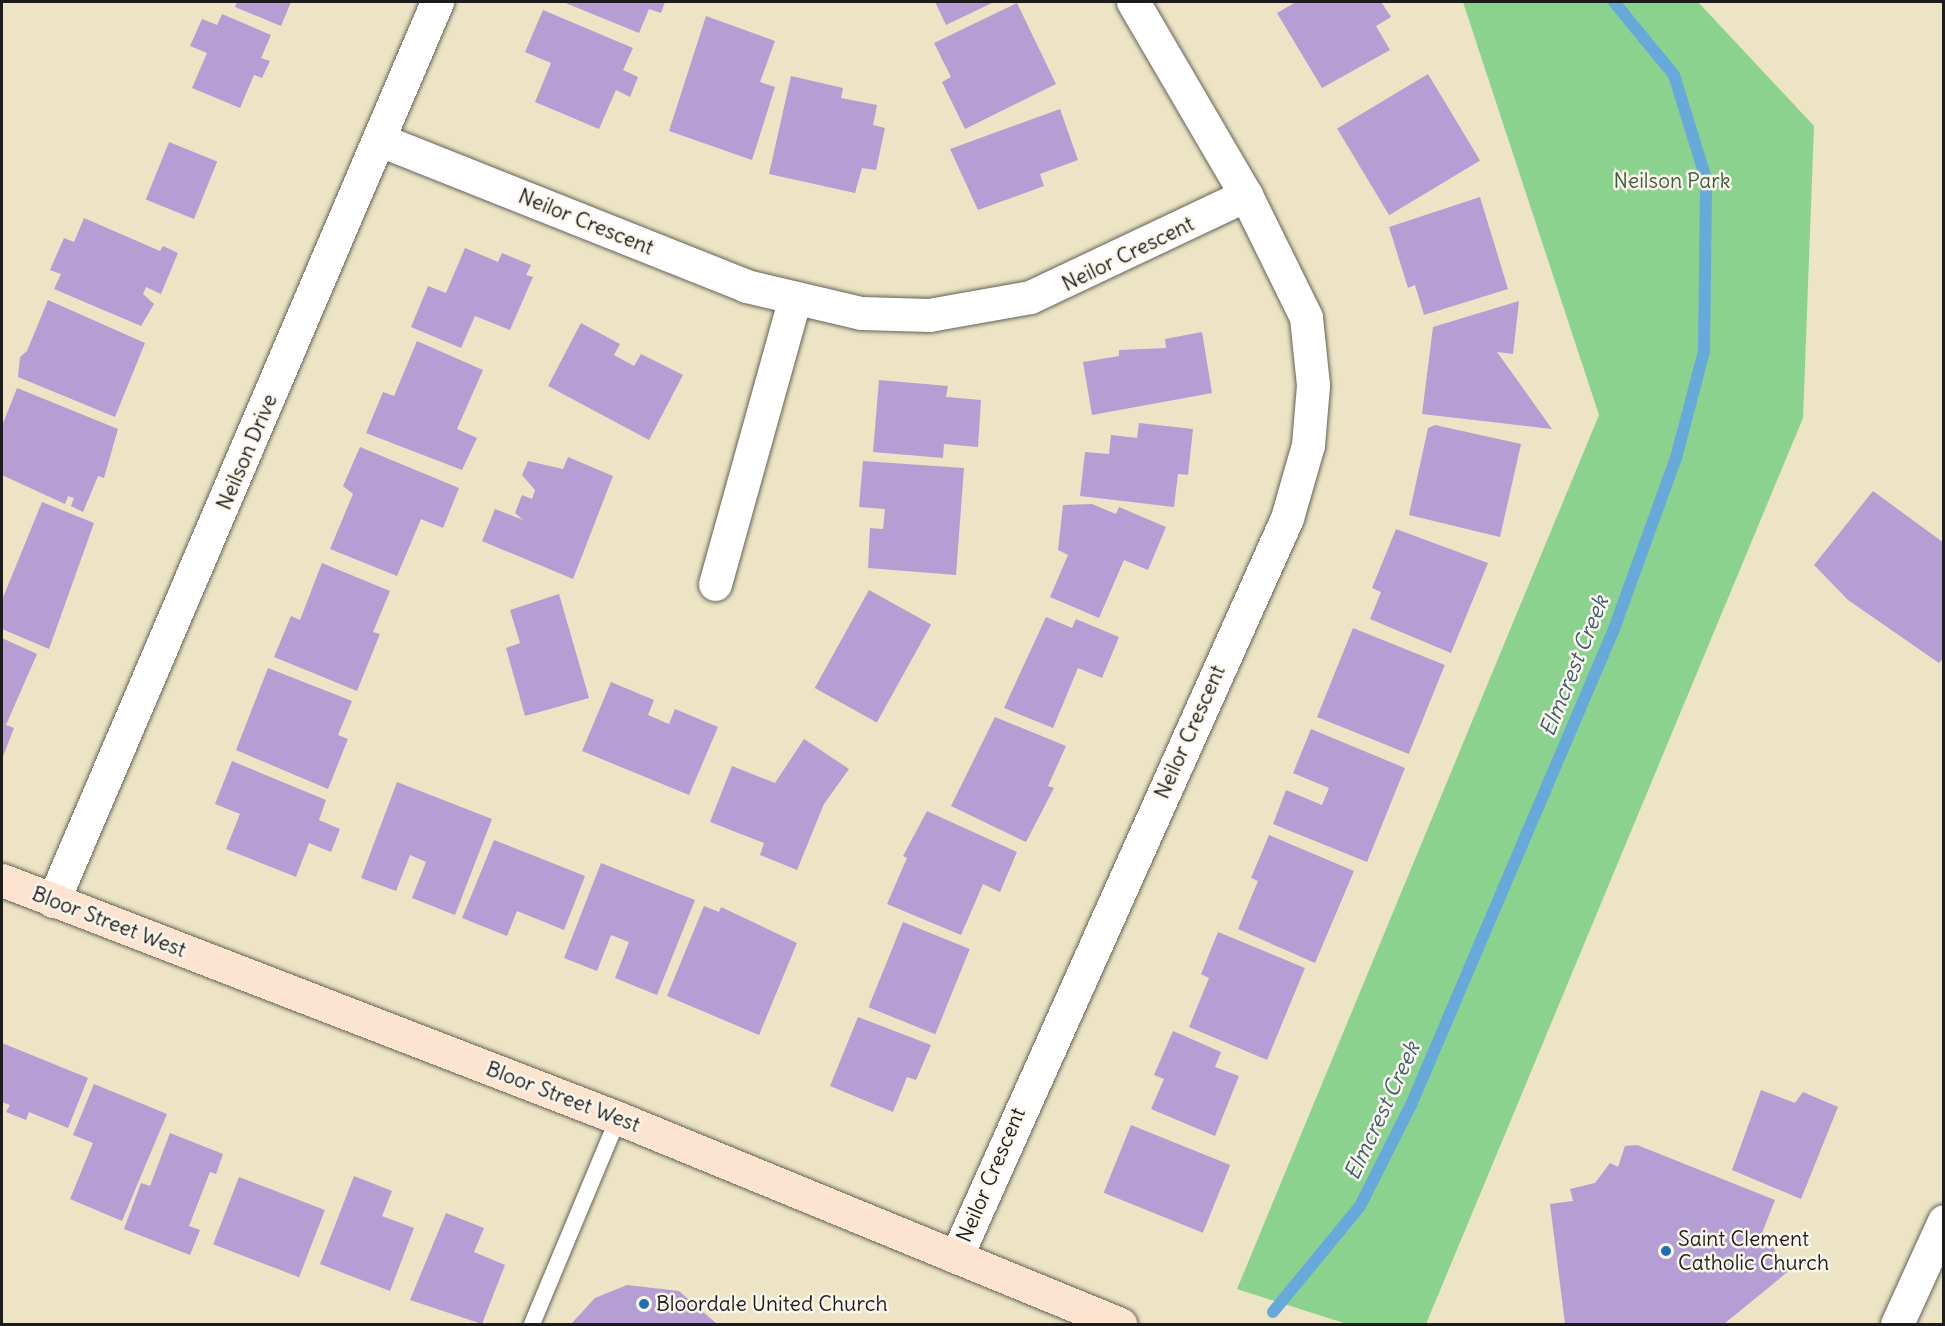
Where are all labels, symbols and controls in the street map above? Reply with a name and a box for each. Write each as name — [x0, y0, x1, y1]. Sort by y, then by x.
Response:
park label: Neilson Park — [1614, 168, 1730, 194]
street label: Neilor Crescent — [515, 183, 657, 261]
street label: Neilor Crescent — [1058, 211, 1198, 297]
street label: Neilson Drive — [211, 390, 283, 514]
water label: Elmcrest Creek — [1534, 592, 1614, 740]
street label: Neilor Crescent — [1149, 661, 1231, 803]
street label: Bloor Street West — [28, 881, 190, 963]
water label: Elmcrest Creek — [1339, 1038, 1425, 1184]
street label: Bloor Street West — [482, 1056, 644, 1138]
street label: Neilor Crescent — [951, 1104, 1031, 1246]
place label: Saint Clement Catholic Church — [1678, 1226, 1829, 1276]
marker: Saint Clement Catholic Church — [1659, 1244, 1673, 1258]
place label: Bloordale United Church — [656, 1291, 888, 1317]
marker: Bloordale United Church — [637, 1297, 651, 1311]

